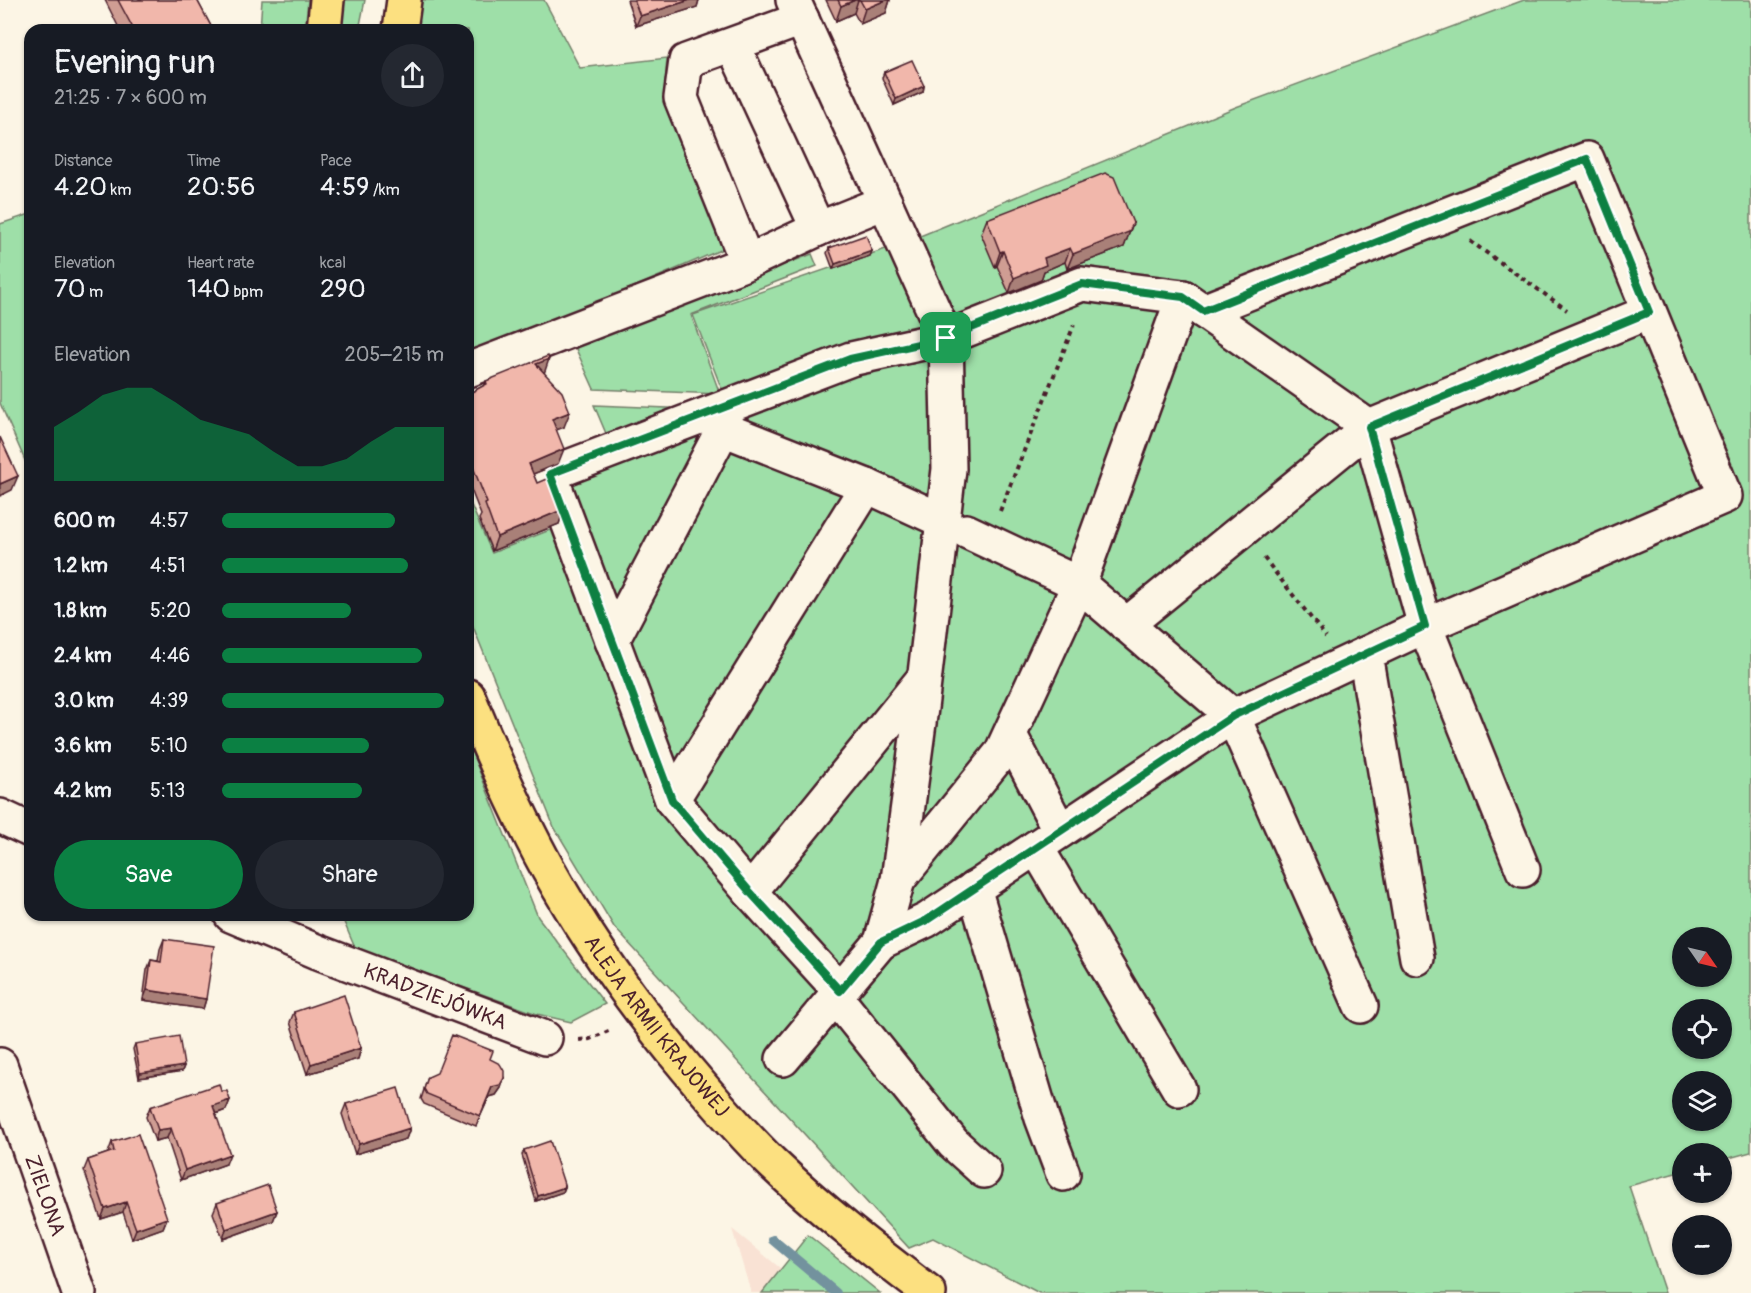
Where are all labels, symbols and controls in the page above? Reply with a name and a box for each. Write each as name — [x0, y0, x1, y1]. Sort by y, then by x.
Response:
text: Evening run — [54, 42, 215, 83]
button: share — [381, 44, 444, 107]
text: 21:25 · 7 × 600 m — [54, 85, 207, 110]
text: Distance — [54, 151, 113, 171]
text: Time — [187, 151, 220, 171]
text: Pace — [320, 151, 352, 171]
text: 4.20 — [54, 171, 107, 203]
text: 20:56 — [187, 171, 255, 203]
text: 4:59 — [320, 171, 370, 203]
text: km — [107, 180, 131, 200]
text: /km — [370, 180, 400, 200]
text: Elevation — [54, 253, 115, 273]
text: Heart rate — [187, 253, 254, 273]
text: kcal — [320, 253, 346, 273]
text: 70 — [54, 273, 86, 305]
text: 140 — [187, 273, 230, 305]
text: 290 — [320, 273, 366, 305]
text: m — [86, 282, 103, 302]
text: bpm — [230, 282, 263, 302]
pin — [920, 312, 971, 363]
icon: arrive — [929, 321, 962, 354]
text: Elevation — [54, 342, 130, 367]
text: 205–215 m — [345, 342, 444, 367]
text: 600 m — [54, 508, 115, 533]
text: 4:57 — [150, 508, 188, 533]
text: 1.2 km — [54, 553, 108, 578]
text: 4:51 — [150, 553, 186, 578]
text: 1.8 km — [54, 598, 107, 623]
text: 5:20 — [150, 598, 191, 623]
text: 2.4 km — [54, 643, 112, 668]
text: 4:46 — [150, 643, 190, 668]
text: 3.0 km — [54, 688, 114, 713]
text: 4:39 — [150, 688, 188, 713]
text: 3.6 km — [54, 733, 112, 758]
text: 5:10 — [150, 733, 188, 758]
text: 4.2 km — [54, 778, 112, 803]
text: 5:13 — [150, 778, 185, 803]
button: Save — [54, 840, 243, 909]
button: Share — [255, 840, 444, 909]
north arrow — [1672, 927, 1732, 987]
map controls — [1672, 927, 1732, 1275]
street label: ALEJA ARMII KRAJOWEJ — [578, 930, 735, 1123]
street label: KRADZIEJÓWKA — [360, 957, 511, 1036]
button: locate — [1672, 999, 1732, 1059]
button: layers — [1672, 1071, 1732, 1131]
button: + — [1672, 1143, 1732, 1203]
street label: ZIELONA — [19, 1151, 72, 1240]
button: − — [1672, 1215, 1732, 1275]

